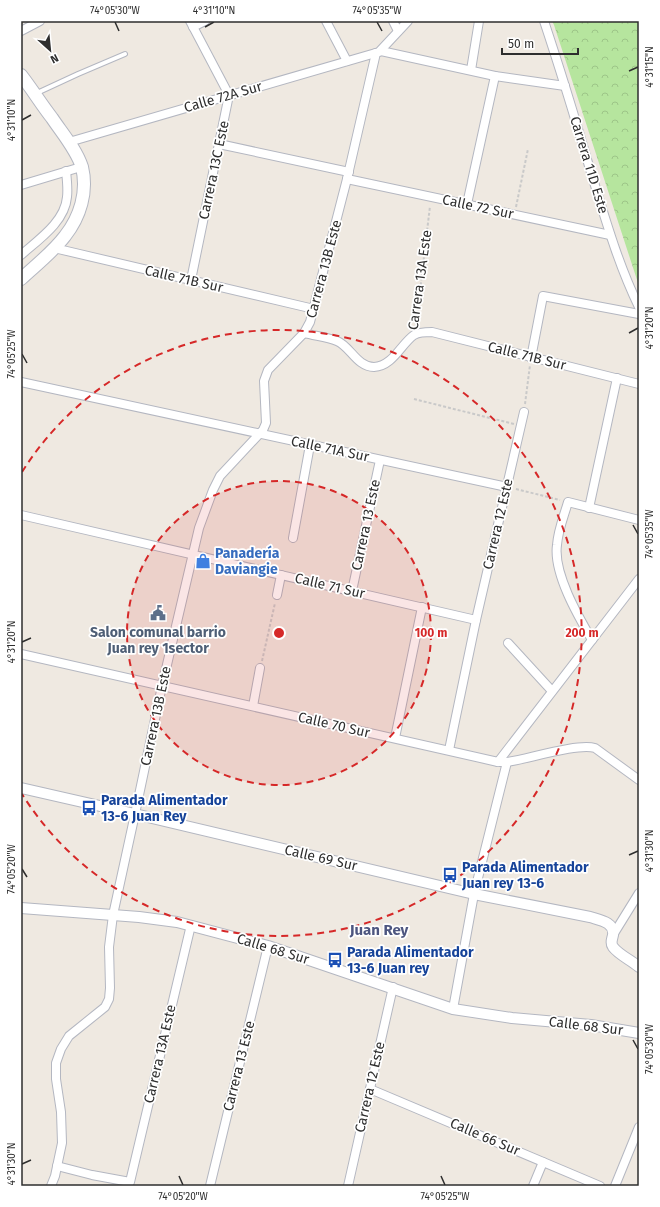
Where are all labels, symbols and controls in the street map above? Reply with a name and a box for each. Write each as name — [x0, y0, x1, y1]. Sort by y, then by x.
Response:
text: 74°05'30"W — [90, 5, 141, 17]
text: 4°31'10"N — [193, 5, 235, 17]
text: 74°05'35"W — [352, 5, 402, 17]
north arrow — [30, 30, 70, 70]
scale bar — [502, 30, 578, 56]
text: 50 m — [508, 37, 534, 51]
text: 4°31'15"N — [644, 46, 656, 88]
text: N — [48, 51, 61, 66]
street label: Calle 72A Sur — [182, 78, 265, 116]
text: 4°31'10"N — [6, 99, 18, 141]
street label: Carrera 11D Este — [566, 114, 612, 216]
street label: Carrera 13C Este — [195, 119, 233, 221]
street label: Calle 72 Sur — [441, 191, 516, 223]
street label: Carrera 13B Este — [303, 218, 345, 320]
street label: Carrera 13A Este — [405, 229, 435, 331]
street label: Calle 71B Sur — [143, 262, 225, 296]
text: 4°31'20"N — [644, 306, 656, 350]
text: 74°05'25"W — [6, 329, 18, 378]
street label: Calle 71B Sur — [486, 338, 568, 374]
street label: Calle 71A Sur — [289, 432, 371, 466]
street label: Carrera 12 Este — [479, 477, 517, 571]
street label: Carrera 13 Este — [348, 478, 384, 572]
text: 74°05'35"W — [644, 509, 656, 559]
place label: Panadería Daviangie — [215, 545, 280, 578]
shop icon: Panadería Daviangie — [194, 552, 212, 570]
street label: Calle 71 Sur — [293, 570, 367, 602]
public building icon: Salon comunal barrio Juan rey 1sector — [149, 604, 167, 622]
text: 4°31'20"N — [6, 620, 18, 664]
place label: Salon comunal barrio Juan rey 1sector — [90, 624, 226, 657]
centre of rings — [272, 626, 286, 640]
text: 100 m — [415, 626, 447, 640]
text: 200 m — [565, 626, 599, 640]
street label: Carrera 13B Este — [137, 665, 175, 767]
street label: Calle 70 Sur — [296, 708, 372, 742]
place label: Parada Alimentador 13-6 Juan Rey — [101, 792, 228, 825]
bus stop icon: Parada Alimentador 13-6 Juan Rey — [80, 799, 98, 817]
text: 4°31'30"N — [644, 829, 656, 873]
street label: Calle 69 Sur — [283, 841, 360, 875]
text: 74°05'20"W — [6, 843, 18, 894]
place label: Parada Alimentador Juan rey 13-6 — [461, 859, 589, 892]
bus stop icon: Parada Alimentador Juan rey 13-6 — [441, 866, 459, 884]
district label: Juan Rey — [349, 921, 409, 939]
street label: Calle 68 Sur — [235, 930, 312, 968]
place label: Parada Alimentador 13-6 Juan rey — [347, 944, 474, 977]
bus stop icon: Parada Alimentador 13-6 Juan rey — [326, 951, 344, 969]
street label: Carrera 13A Este — [140, 1003, 180, 1105]
street label: Calle 68 Sur — [548, 1013, 625, 1039]
street label: Carrera 13 Este — [220, 1019, 258, 1113]
text: 74°05'30"W — [644, 1023, 656, 1074]
street label: Carrera 12 Este — [351, 1040, 389, 1134]
street label: Calle 66 Sur — [447, 1115, 523, 1160]
text: 4°31'30"N — [6, 1142, 18, 1186]
text: 74°05'20"W — [158, 1191, 209, 1203]
text: 74°05'25"W — [421, 1191, 470, 1203]

